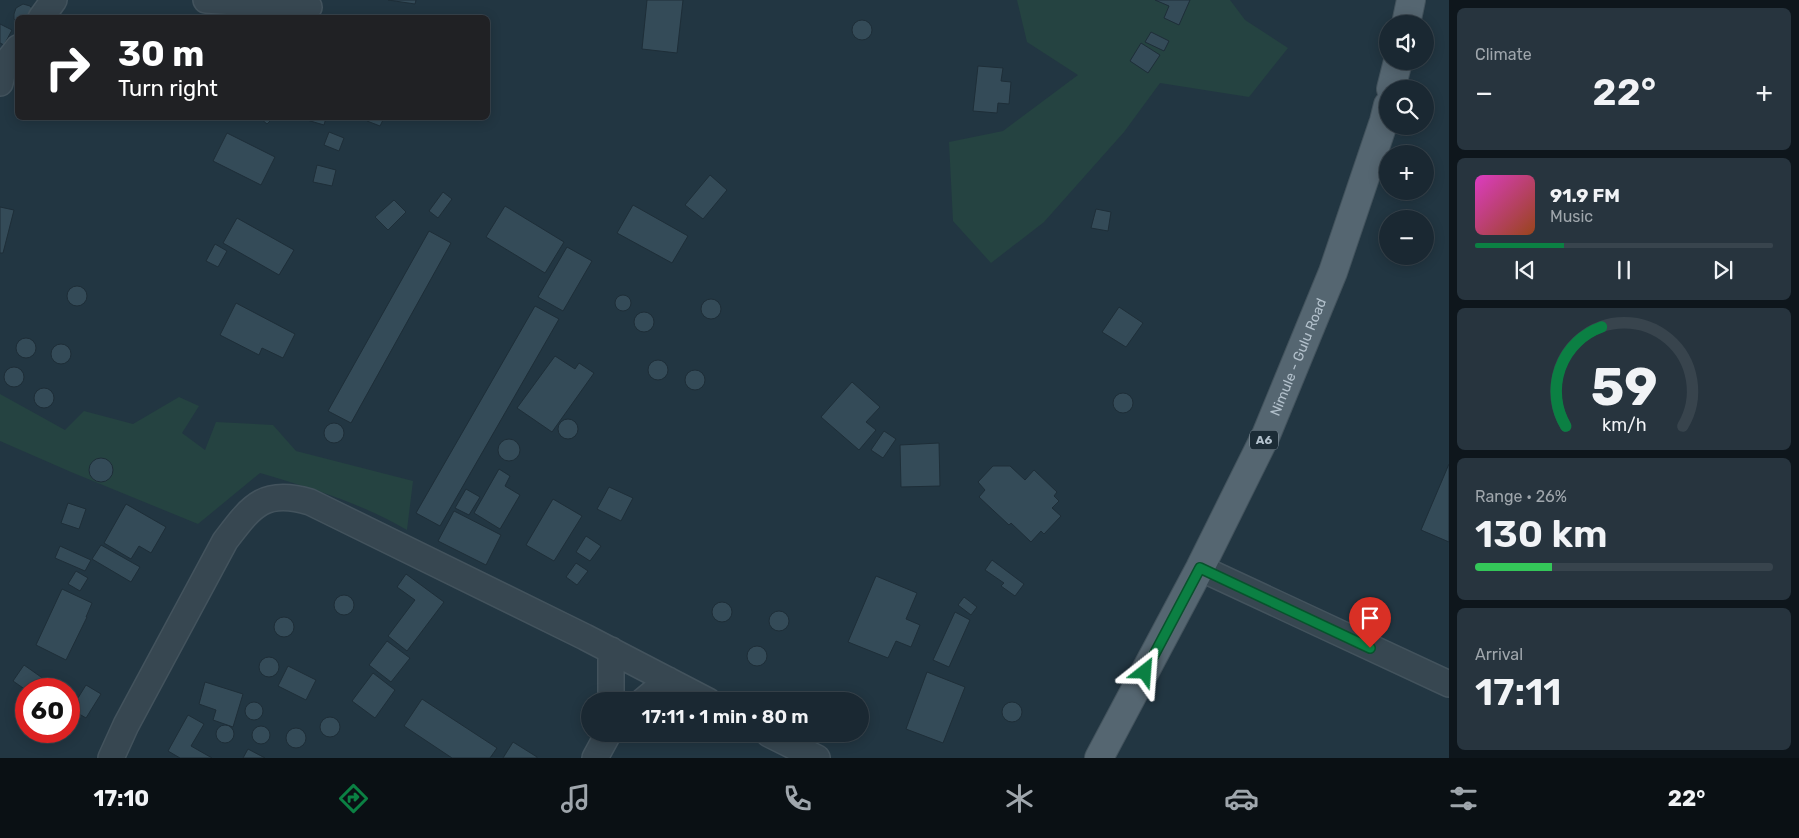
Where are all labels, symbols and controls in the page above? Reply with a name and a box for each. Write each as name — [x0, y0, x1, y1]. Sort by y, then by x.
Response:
map controls — [1379, 15, 1434, 265]
button: sound — [1379, 15, 1434, 70]
text: 30 m — [118, 33, 204, 75]
icon: right — [35, 35, 100, 100]
text: Climate — [1475, 45, 1532, 64]
text: 22° — [1593, 69, 1656, 115]
text: Turn right — [118, 75, 218, 102]
text: − — [1475, 76, 1493, 109]
text: + — [1756, 76, 1773, 109]
button: search — [1379, 80, 1434, 135]
button: + — [1379, 145, 1434, 200]
text: 91.9 FM — [1550, 184, 1620, 207]
text: Music — [1550, 207, 1593, 226]
button: − — [1379, 210, 1434, 265]
icon: previous — [1511, 256, 1539, 284]
icon: pause — [1610, 256, 1638, 284]
icon: next — [1709, 256, 1737, 284]
street label: Nimule - Gulu Road — [1267, 296, 1330, 418]
text: 59 — [1591, 356, 1657, 418]
text: km/h — [1602, 414, 1646, 435]
road number: A6 — [1250, 430, 1278, 450]
text: Range · 26% — [1475, 487, 1567, 506]
text: 130 km — [1475, 511, 1608, 557]
pin — [1349, 597, 1391, 648]
icon: arrive — [1356, 604, 1384, 632]
position arrow — [1118, 645, 1170, 697]
text: Arrival — [1475, 645, 1523, 664]
text: 17:11 — [1475, 669, 1562, 715]
speed limit sign: 60 — [15, 678, 80, 743]
text: 17:11 · 1 min · 80 m — [641, 705, 809, 728]
icon: directions — [336, 781, 371, 816]
icon: music — [558, 781, 593, 816]
icon: phone — [780, 781, 815, 816]
icon: climate — [1002, 781, 1037, 816]
icon: car — [1224, 781, 1259, 816]
icon: filters — [1446, 781, 1481, 816]
text: 17:10 — [93, 785, 149, 812]
text: 22° — [1668, 785, 1705, 812]

